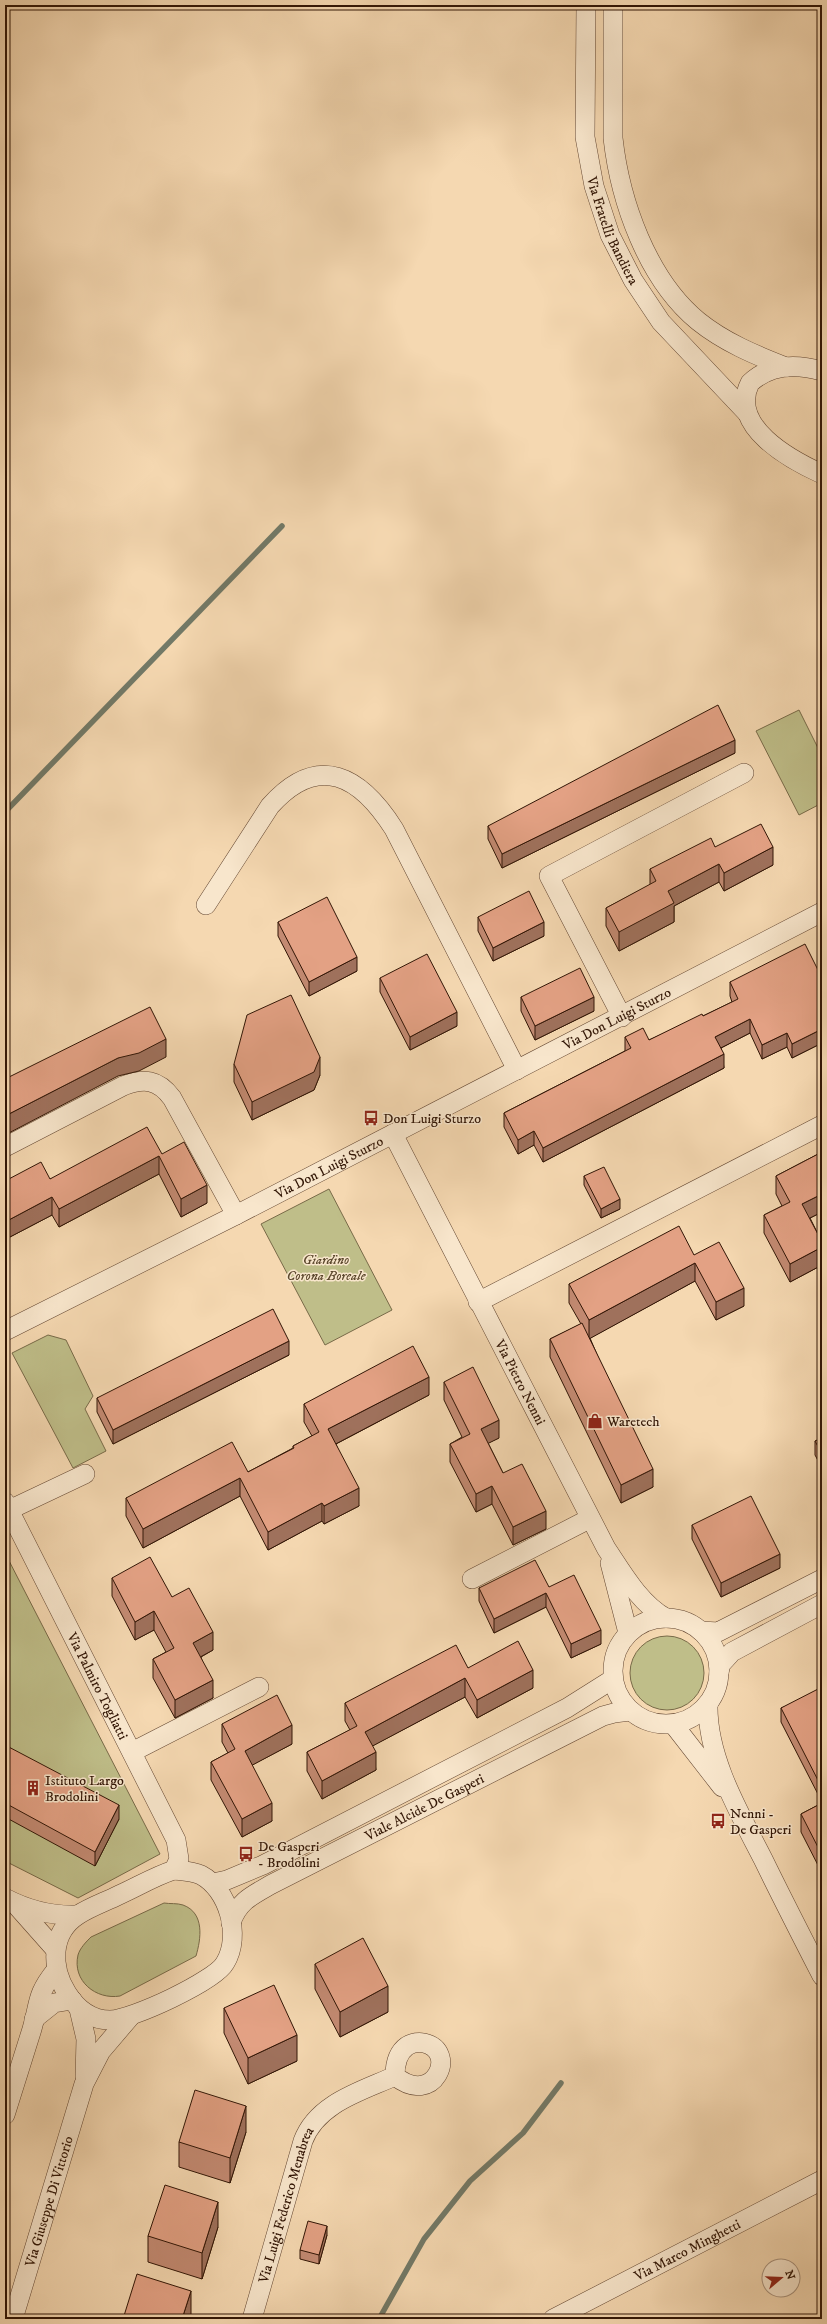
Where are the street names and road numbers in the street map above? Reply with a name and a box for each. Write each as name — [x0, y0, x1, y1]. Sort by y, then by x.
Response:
street label: Via Fratelli Bandiera — [582, 174, 642, 289]
street label: Via Don Luigi Sturzo — [559, 984, 674, 1055]
street label: Via Don Luigi Sturzo — [271, 1132, 387, 1204]
street label: Via Pietro Nenni — [490, 1336, 549, 1429]
street label: Via Palmiro Togliatti — [62, 1629, 132, 1743]
street label: Viale Alcide De Gasperi — [361, 1770, 488, 1846]
street label: Via Luigi Federico Menabrea — [255, 2124, 318, 2286]
street label: Via Giuseppe Di Vittorio — [21, 2134, 78, 2270]
street label: Via Marco Minghetti — [630, 2215, 744, 2286]

